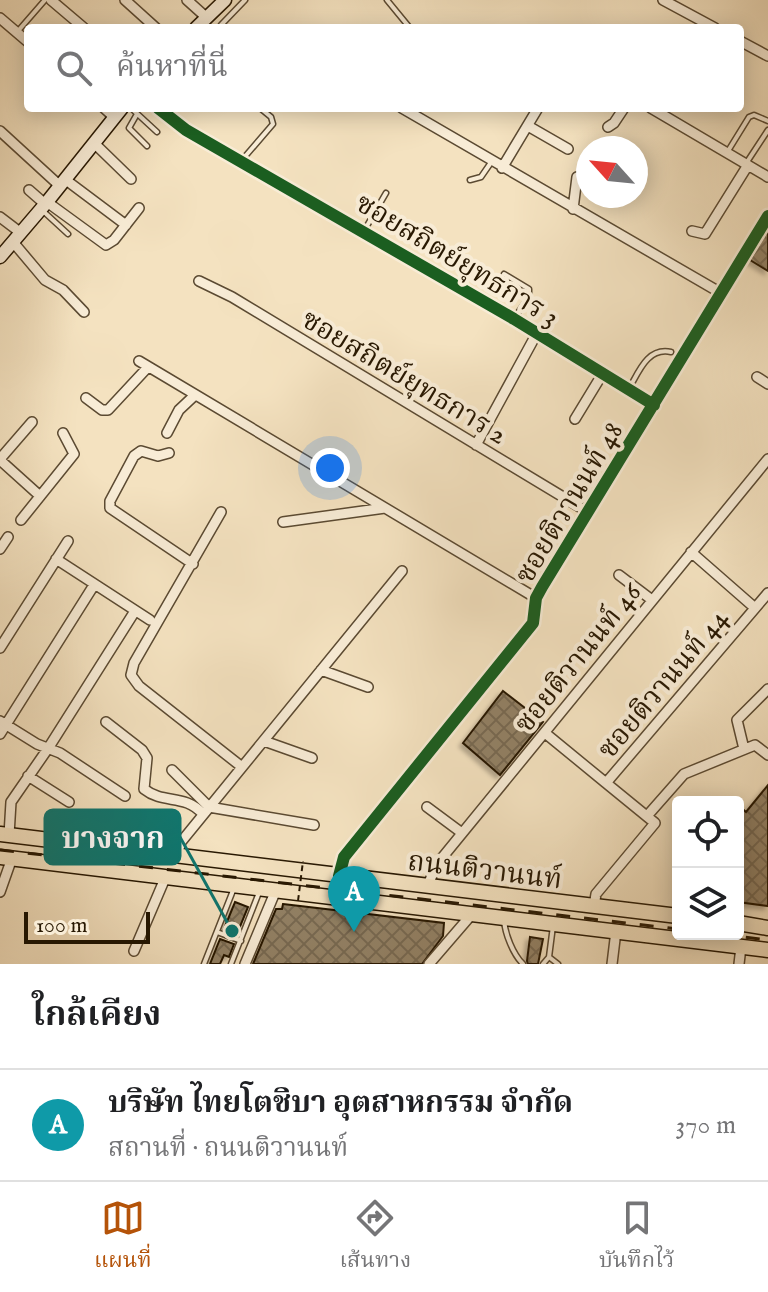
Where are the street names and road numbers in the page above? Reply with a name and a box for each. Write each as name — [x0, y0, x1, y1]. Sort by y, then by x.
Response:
street label: ซอยสถิตย์ยุทธการ 3 — [349, 186, 565, 336]
street label: ซอยสถิตย์ยุทธการ 2 — [294, 302, 513, 453]
street label: ซอยติวานนท์ 48 — [507, 416, 632, 590]
street label: ซอยติวานนท์ 46 — [507, 575, 651, 741]
street label: ซอยติวานนท์ 44 — [590, 602, 737, 767]
street label: ถนนติวานนท์ — [405, 844, 564, 898]

